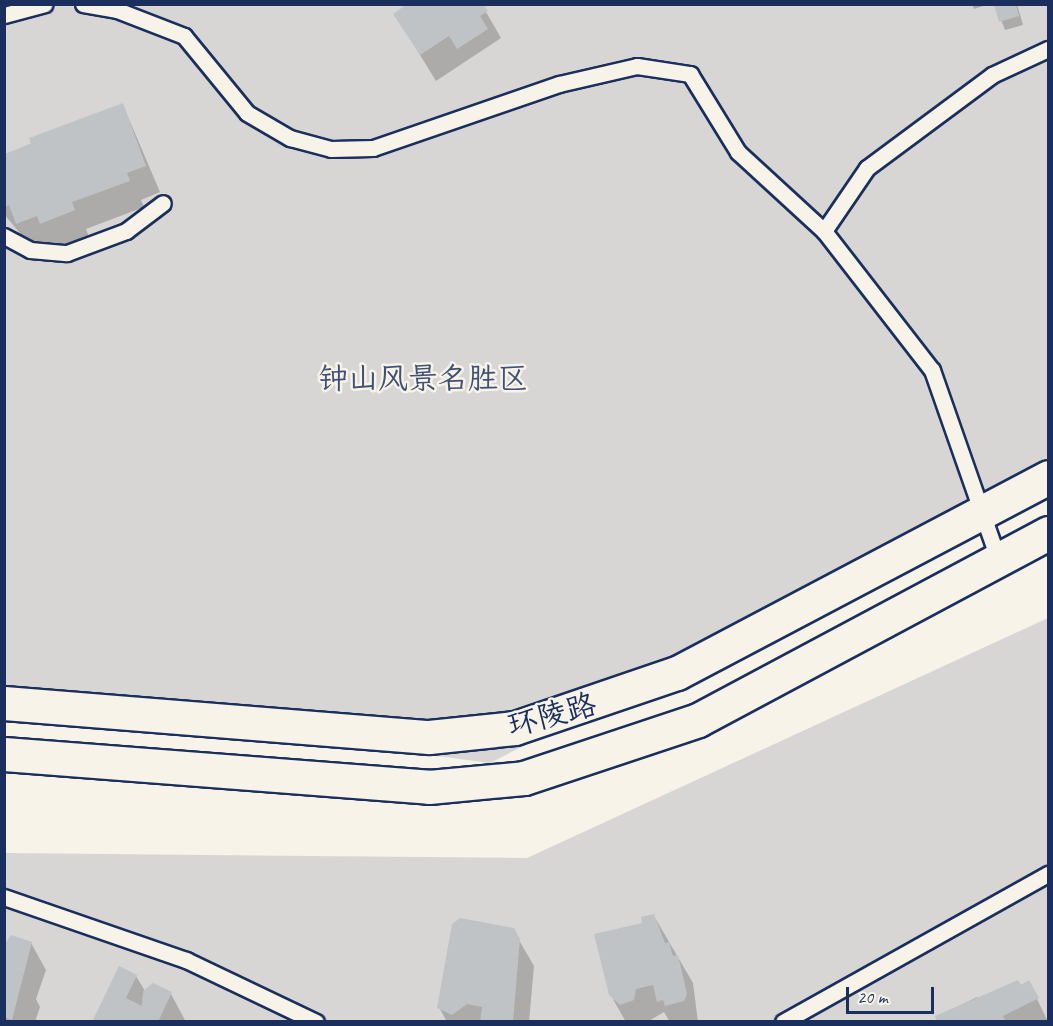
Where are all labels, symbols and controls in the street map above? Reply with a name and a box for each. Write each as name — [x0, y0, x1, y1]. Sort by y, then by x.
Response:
park label: 钟山风景名胜区 — [318, 360, 528, 396]
street label: 环陵路 — [504, 686, 600, 744]
scale bar — [849, 975, 938, 1013]
text: 20 m — [857, 986, 888, 1008]

